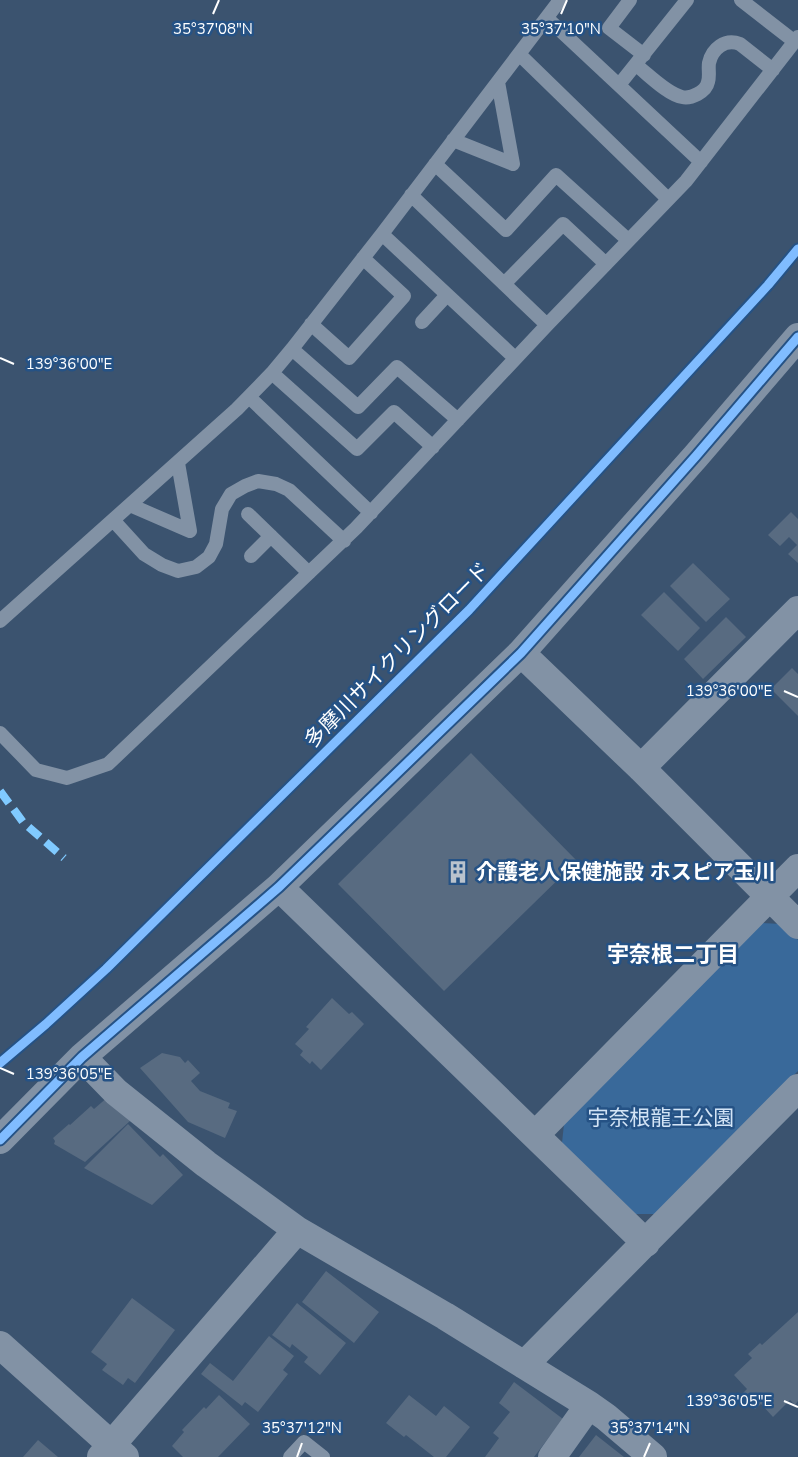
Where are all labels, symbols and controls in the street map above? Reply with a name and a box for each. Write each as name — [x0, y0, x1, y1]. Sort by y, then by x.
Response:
text: 35°37'08"N — [173, 19, 253, 39]
text: 35°37'10"N — [521, 19, 601, 39]
text: 139°36'00"E — [26, 354, 112, 374]
street label: 多摩川サイクリングロード — [298, 556, 496, 754]
text: 139°36'00"E — [686, 681, 772, 701]
place label: 介護老人保健施設 ホスピア玉川 — [476, 858, 776, 886]
building icon: 介護老人保健施設 ホスピア玉川 — [445, 859, 471, 885]
district label: 宇奈根二丁目 — [607, 940, 739, 970]
text: 139°36'05"E — [26, 1064, 112, 1084]
park label: 宇奈根龍王公園 — [588, 1104, 735, 1132]
text: 139°36'05"E — [686, 1391, 772, 1411]
text: 35°37'12"N — [262, 1418, 342, 1438]
text: 35°37'14"N — [610, 1418, 690, 1438]

